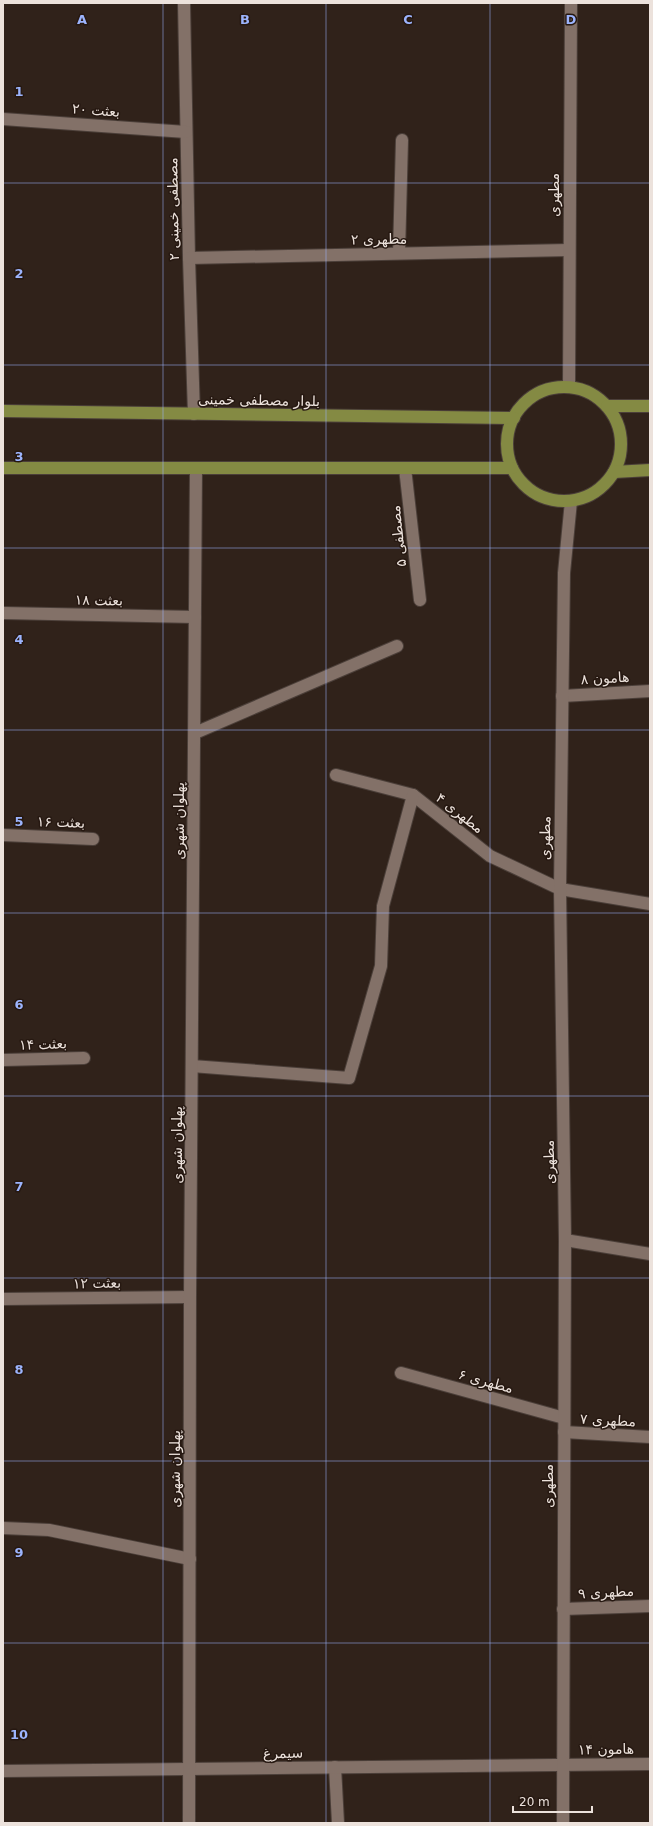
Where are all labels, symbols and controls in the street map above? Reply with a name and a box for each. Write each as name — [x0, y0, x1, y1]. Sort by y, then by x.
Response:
text: A — [77, 12, 87, 27]
text: B — [240, 12, 250, 27]
text: C — [403, 12, 413, 27]
text: D — [566, 12, 577, 27]
text: 1 — [14, 84, 24, 99]
street label: بعثت ۲۰ — [71, 100, 121, 120]
street label: مصطفی خمینی ۲ — [164, 157, 182, 261]
street label: مطهری — [546, 173, 563, 217]
street label: مطهری ۲ — [351, 231, 407, 248]
text: 2 — [14, 266, 24, 281]
street label: بلوار مصطفی خمینی — [198, 391, 320, 410]
text: 3 — [14, 449, 24, 464]
street label: مصطفی ۵ — [387, 504, 409, 568]
street label: بعثت ۱۸ — [75, 592, 123, 608]
text: 4 — [14, 632, 24, 647]
street label: هامون ۸ — [580, 669, 630, 688]
street label: پهلوان شهری — [171, 782, 188, 860]
street label: مطهری ۴ — [432, 789, 487, 837]
street label: بعثت ۱۶ — [37, 813, 85, 831]
text: 5 — [14, 814, 24, 829]
street label: مطهری — [537, 816, 554, 860]
text: 6 — [14, 997, 24, 1012]
street label: بعثت ۱۴ — [19, 1035, 67, 1053]
street label: پهلوان شهری — [169, 1106, 186, 1184]
street label: مطهری — [541, 1140, 558, 1184]
text: 7 — [14, 1179, 24, 1194]
street label: بعثت ۱۲ — [73, 1275, 121, 1291]
text: 8 — [14, 1362, 24, 1377]
street label: مطهری ۶ — [457, 1366, 515, 1397]
street label: مطهری ۷ — [580, 1411, 636, 1430]
street label: پهلوان شهری — [167, 1430, 184, 1508]
street label: مطهری — [540, 1464, 557, 1508]
text: 9 — [14, 1545, 24, 1560]
street label: مطهری ۹ — [578, 1583, 634, 1602]
text: 10 — [10, 1727, 28, 1742]
street label: هامون ۱۴ — [578, 1741, 634, 1758]
street label: سیمرغ — [263, 1745, 303, 1762]
scale bar — [513, 1788, 592, 1814]
text: 20 m — [519, 1795, 550, 1809]

